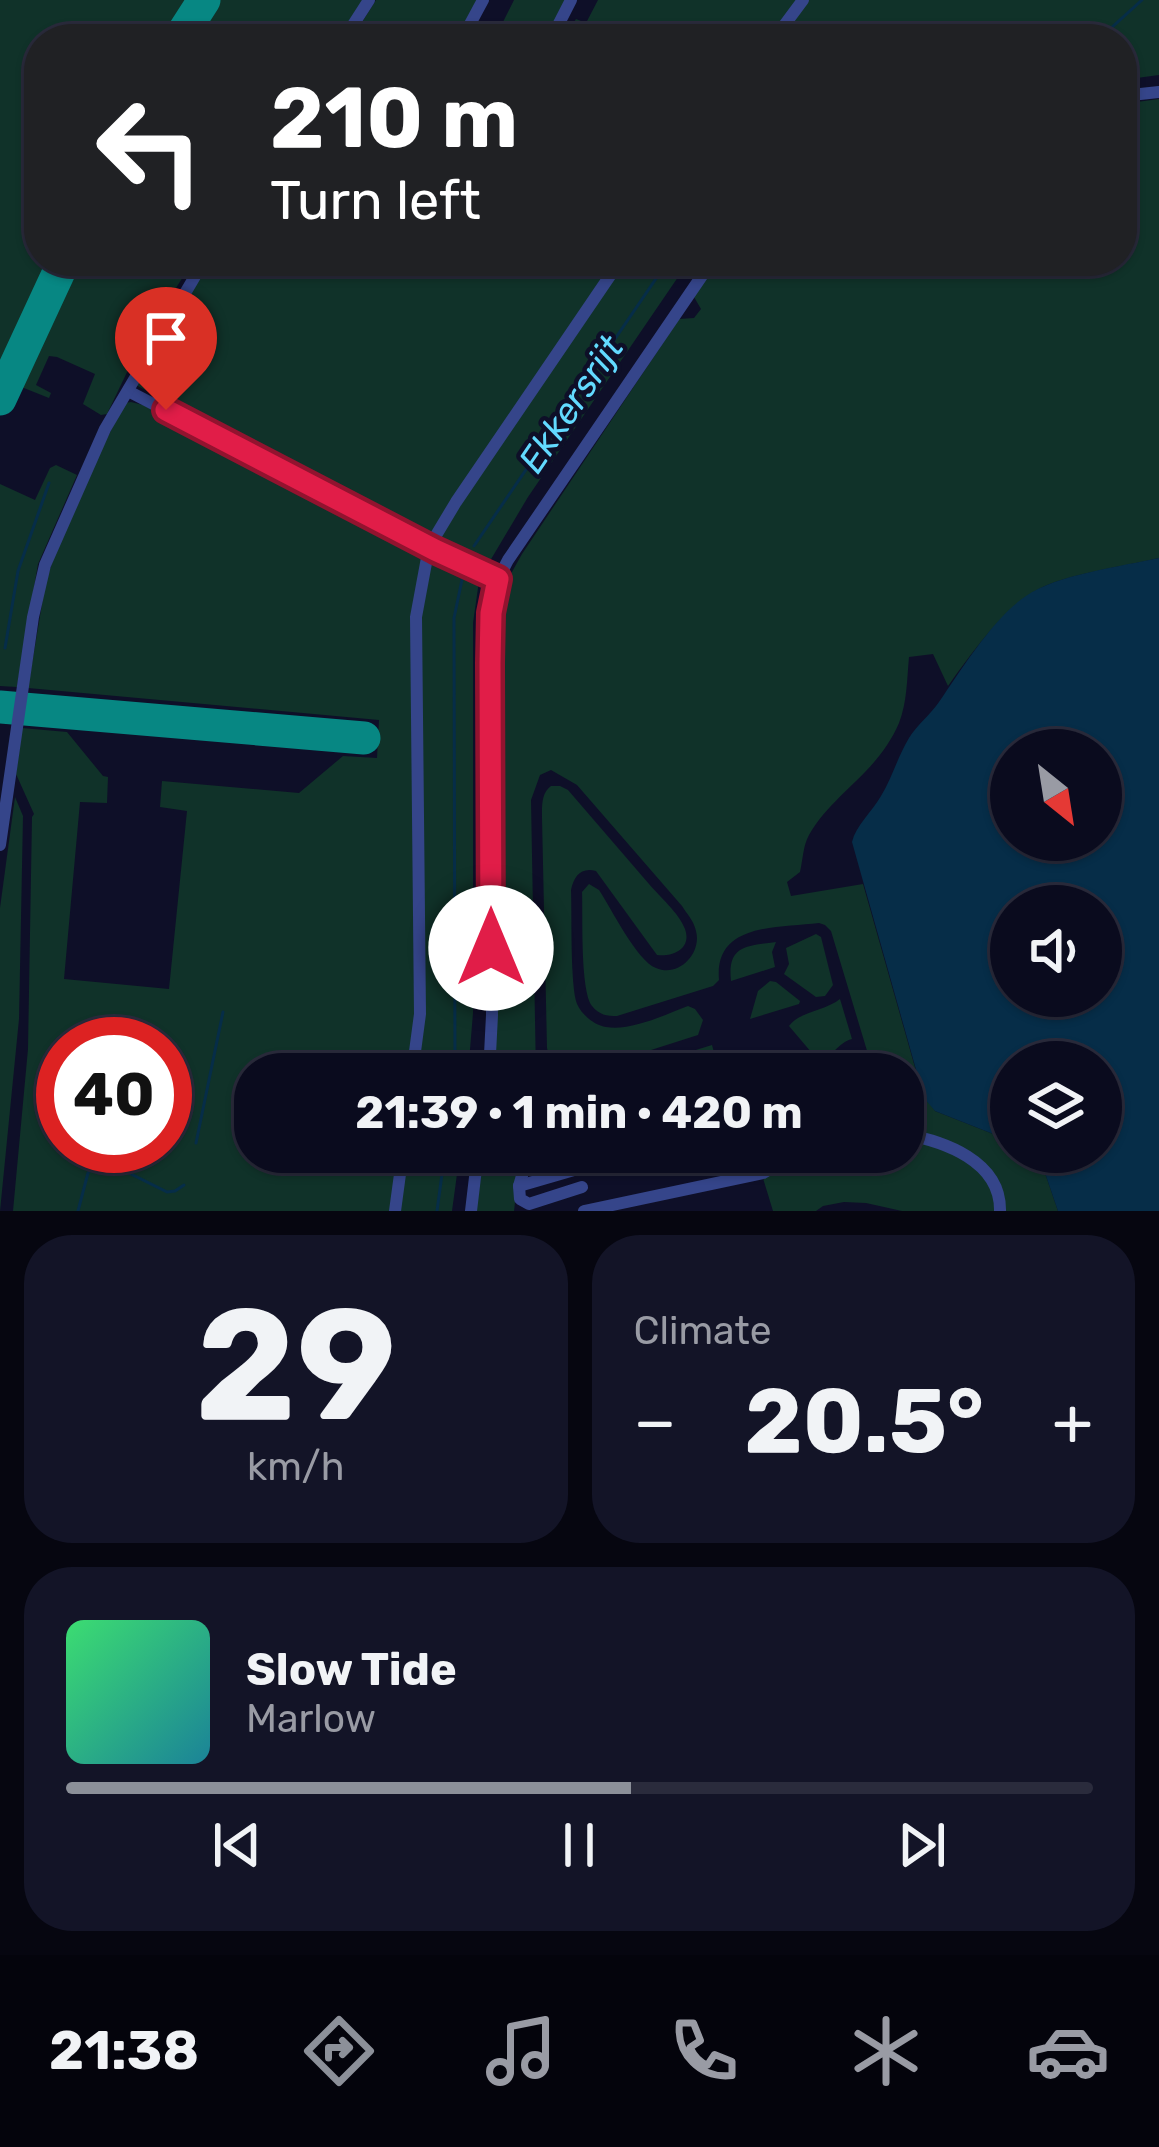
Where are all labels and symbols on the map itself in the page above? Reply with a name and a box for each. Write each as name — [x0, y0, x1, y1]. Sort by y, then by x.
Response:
pin — [115, 287, 217, 410]
water label: Ekkersrijt — [510, 326, 633, 481]
north arrow — [990, 729, 1122, 861]
position arrow — [428, 885, 554, 1011]
speed limit sign: 40 — [36, 1017, 192, 1173]

